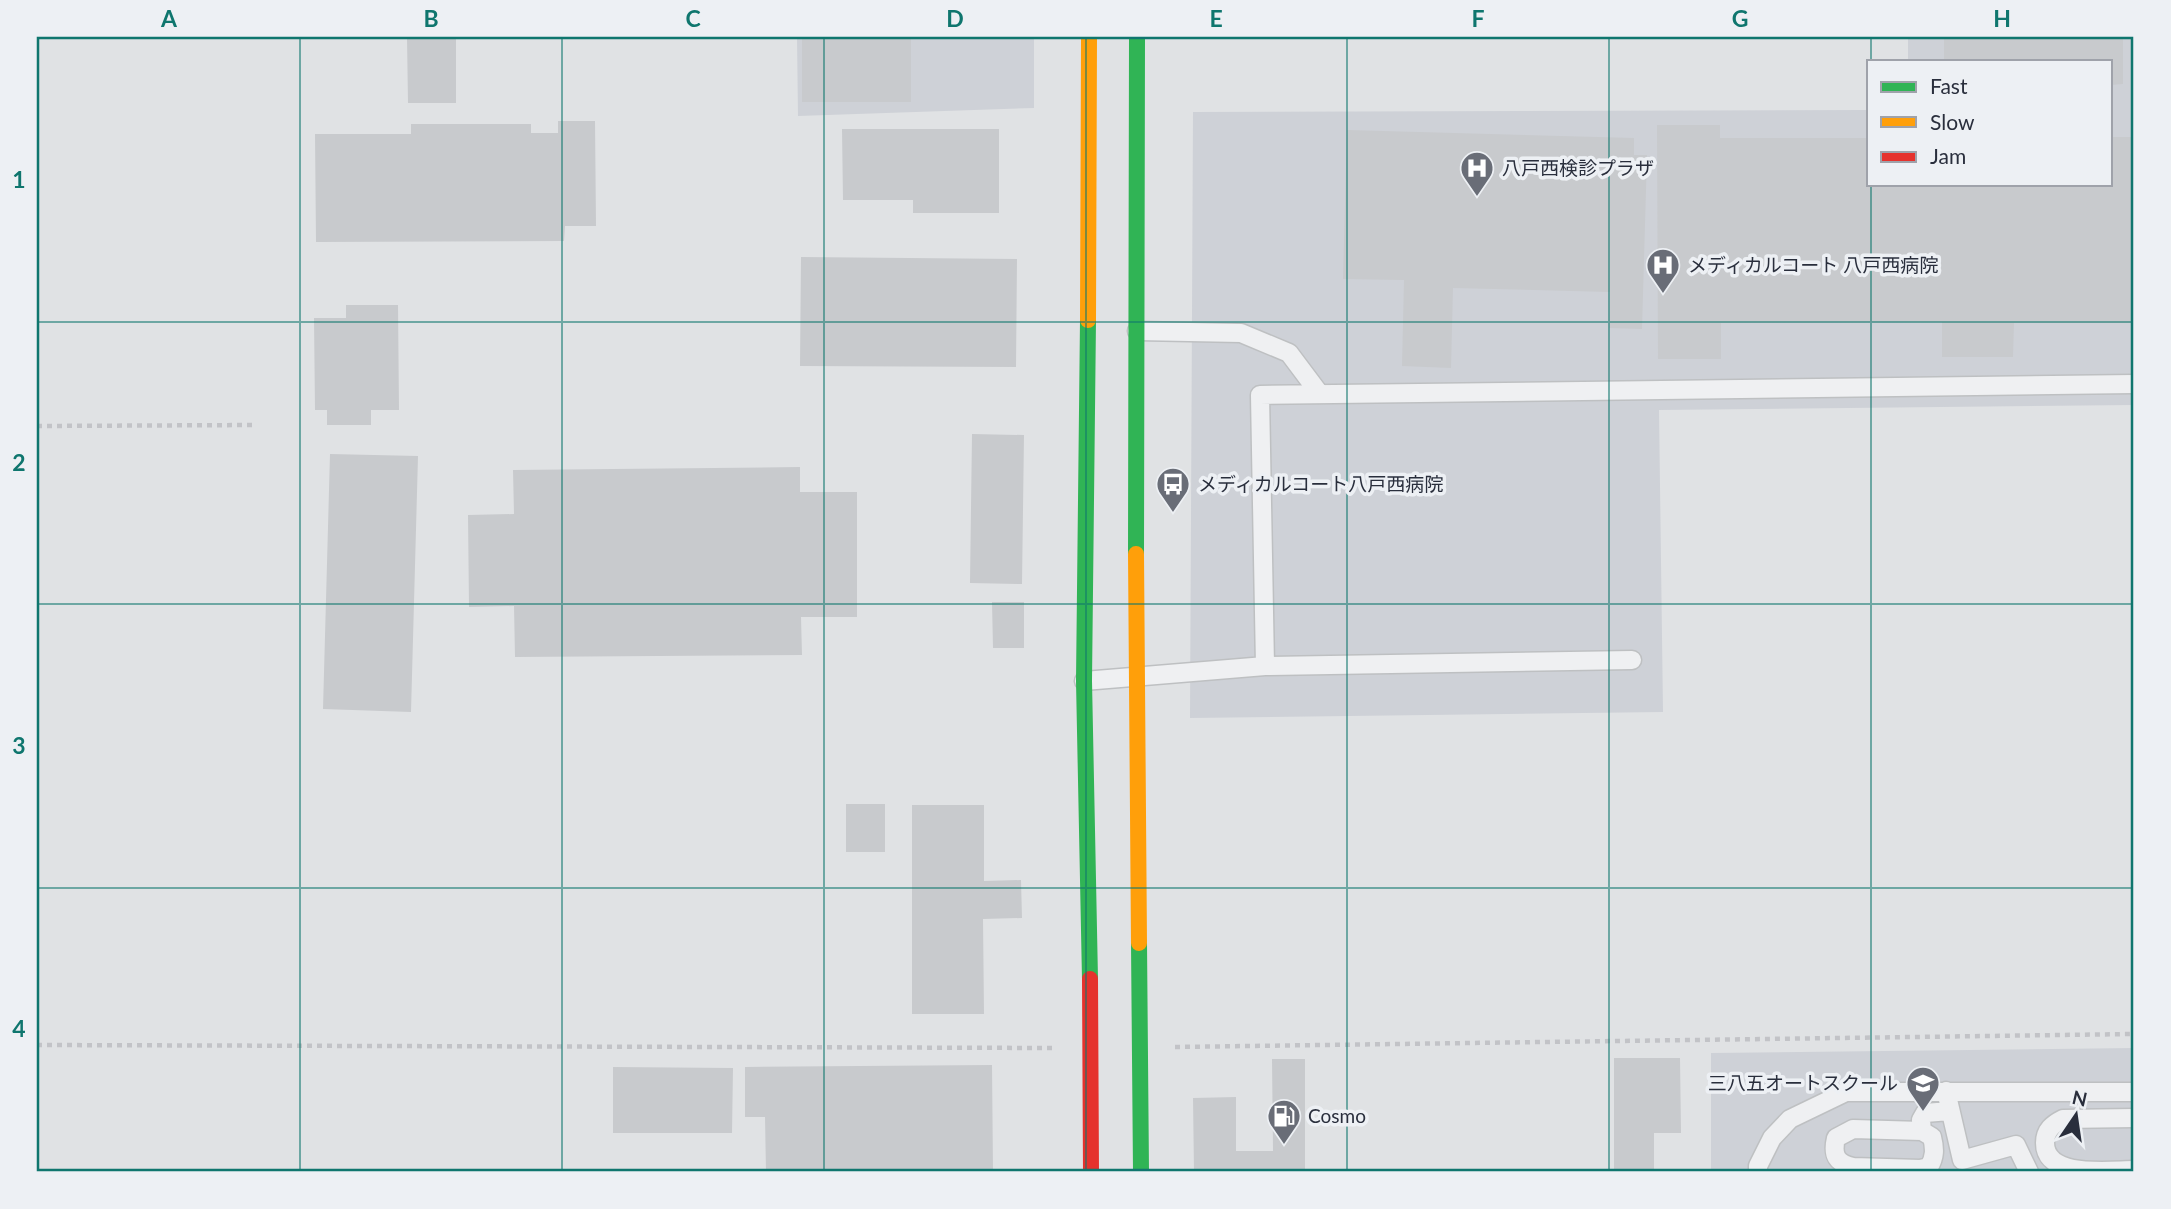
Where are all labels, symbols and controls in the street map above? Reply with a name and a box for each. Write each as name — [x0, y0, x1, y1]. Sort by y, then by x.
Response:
text: A — [160, 4, 178, 32]
text: B — [423, 4, 439, 32]
text: C — [685, 4, 701, 32]
text: D — [946, 4, 964, 32]
text: E — [1209, 4, 1223, 32]
text: F — [1471, 4, 1485, 32]
text: G — [1732, 4, 1748, 32]
text: H — [1993, 4, 2011, 32]
legend — [1867, 60, 2112, 186]
text: Fast — [1930, 73, 1968, 98]
text: Slow — [1930, 109, 1975, 134]
text: Jam — [1930, 143, 1966, 168]
hospital icon: 八戸西検診プラザ — [1458, 149, 1496, 198]
place label: 八戸西検診プラザ — [1502, 156, 1654, 179]
text: 1 — [12, 165, 26, 193]
hospital icon: メディカルコート 八戸西病院 — [1644, 246, 1682, 295]
place label: メディカルコート 八戸西病院 — [1688, 253, 1938, 276]
text: 2 — [12, 448, 26, 476]
bus stop icon: メディカルコート八戸西病院 — [1154, 465, 1192, 514]
place label: メディカルコート八戸西病院 — [1198, 472, 1443, 495]
text: 3 — [12, 731, 26, 759]
text: 4 — [12, 1014, 26, 1042]
school or university icon: 三八五オートスクール — [1904, 1064, 1942, 1113]
place label: 三八五オートスクール — [1708, 1071, 1898, 1094]
north arrow — [2042, 1080, 2112, 1150]
text: N — [2070, 1085, 2090, 1111]
fuel station icon: Cosmo — [1265, 1097, 1303, 1146]
place label: Cosmo — [1308, 1104, 1366, 1127]

